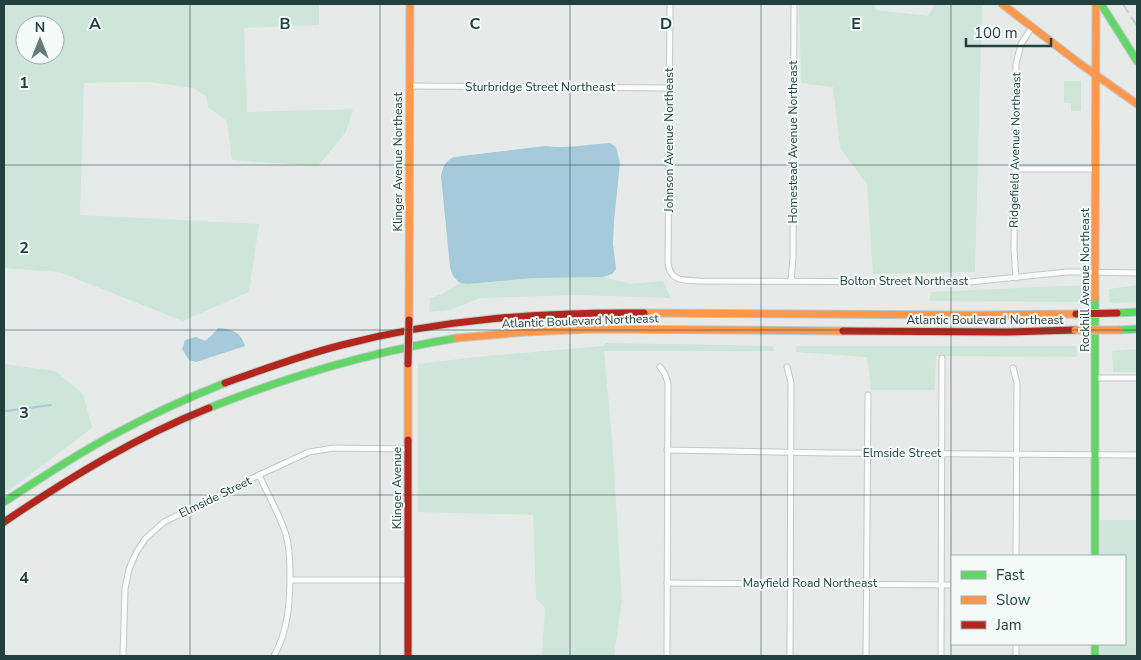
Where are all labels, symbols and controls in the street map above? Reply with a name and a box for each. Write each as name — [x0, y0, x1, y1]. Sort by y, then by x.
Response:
text: A — [89, 13, 101, 35]
text: B — [279, 13, 291, 35]
text: C — [470, 13, 481, 35]
text: D — [660, 13, 672, 35]
text: E — [851, 13, 861, 35]
north arrow — [15, 15, 65, 65]
scale bar — [966, 15, 1051, 47]
text: N — [35, 18, 45, 37]
text: 100 m — [974, 23, 1018, 43]
street label: Homestead Avenue Northeast — [785, 60, 801, 223]
street label: Johnson Avenue Northeast — [661, 67, 677, 213]
street label: Ridgefield Avenue Northeast — [1006, 71, 1024, 228]
text: 1 — [19, 72, 29, 94]
street label: Sturbridge Street Northeast — [465, 79, 616, 95]
street label: Klinger Avenue Northeast — [390, 92, 406, 232]
street label: Rockhill Avenue Northeast — [1077, 207, 1093, 352]
text: 2 — [19, 237, 29, 259]
street label: Bolton Street Northeast — [840, 273, 969, 289]
street label: Atlantic Boulevard Northeast — [501, 310, 660, 332]
street label: Atlantic Boulevard Northeast — [906, 312, 1064, 328]
text: 3 — [19, 402, 29, 424]
street label: Elmside Street — [863, 445, 942, 461]
street label: Klinger Avenue — [389, 447, 405, 529]
street label: Elmside Street — [176, 472, 255, 521]
legend — [951, 555, 1126, 645]
text: Fast — [996, 565, 1025, 585]
text: 4 — [19, 567, 29, 589]
street label: Mayfield Road Northeast — [743, 575, 878, 591]
text: Slow — [996, 590, 1031, 610]
text: Jam — [995, 615, 1022, 635]

